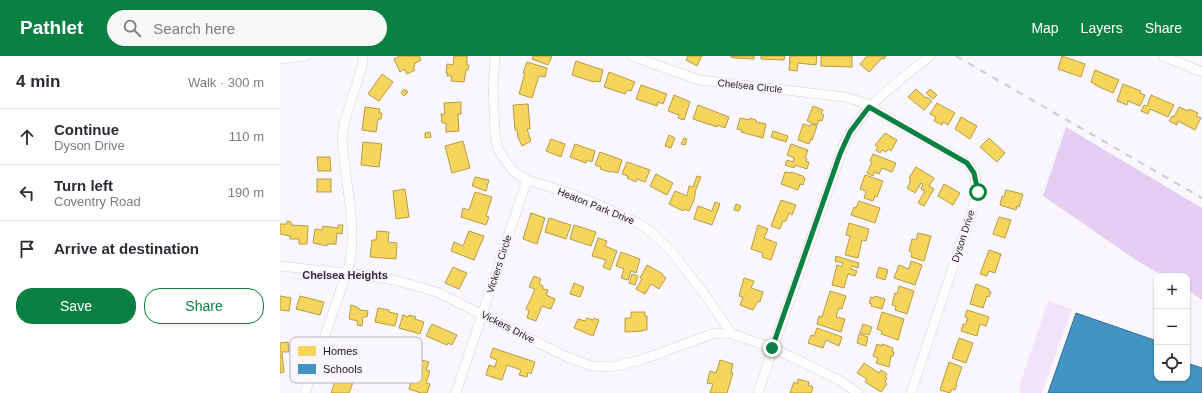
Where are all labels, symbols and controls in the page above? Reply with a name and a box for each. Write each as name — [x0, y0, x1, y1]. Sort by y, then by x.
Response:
search box — [107, 10, 387, 46]
text: Pathlet — [20, 17, 83, 38]
icon: search — [121, 17, 143, 39]
text: Search here — [153, 20, 235, 37]
text: Map — [1031, 20, 1059, 36]
text: Layers — [1081, 20, 1123, 36]
text: Share — [1145, 20, 1182, 36]
text: 4 min — [16, 72, 60, 91]
text: Walk · 300 m — [188, 75, 264, 90]
street label: Chelsea Circle — [717, 77, 783, 95]
text: Continue — [54, 121, 119, 138]
icon: ahead — [16, 126, 38, 148]
text: 110 m — [229, 129, 264, 144]
text: Dyson Drive — [54, 138, 125, 153]
text: Turn left — [54, 177, 113, 194]
icon: left — [16, 182, 38, 204]
route start — [969, 183, 987, 201]
text: 190 m — [228, 185, 264, 200]
street label: Heaton Park Drive — [556, 186, 636, 227]
text: Coventry Road — [54, 194, 141, 209]
street label: Dyson Drive — [949, 208, 977, 264]
street label: Vickers Circle — [484, 233, 514, 295]
icon: arrive — [16, 238, 38, 260]
text: Arrive at destination — [54, 240, 199, 257]
district label: Chelsea Heights — [302, 269, 388, 281]
map controls — [1154, 273, 1190, 381]
button: + — [1154, 273, 1190, 309]
button: Save — [16, 288, 136, 324]
button: Share — [144, 288, 264, 324]
street label: Vickers Drive — [479, 309, 537, 345]
button: − — [1154, 309, 1190, 345]
legend — [290, 337, 422, 383]
route end — [763, 339, 781, 357]
text: Homes — [323, 345, 358, 357]
button: locate — [1154, 345, 1190, 381]
text: Schools — [323, 363, 363, 375]

